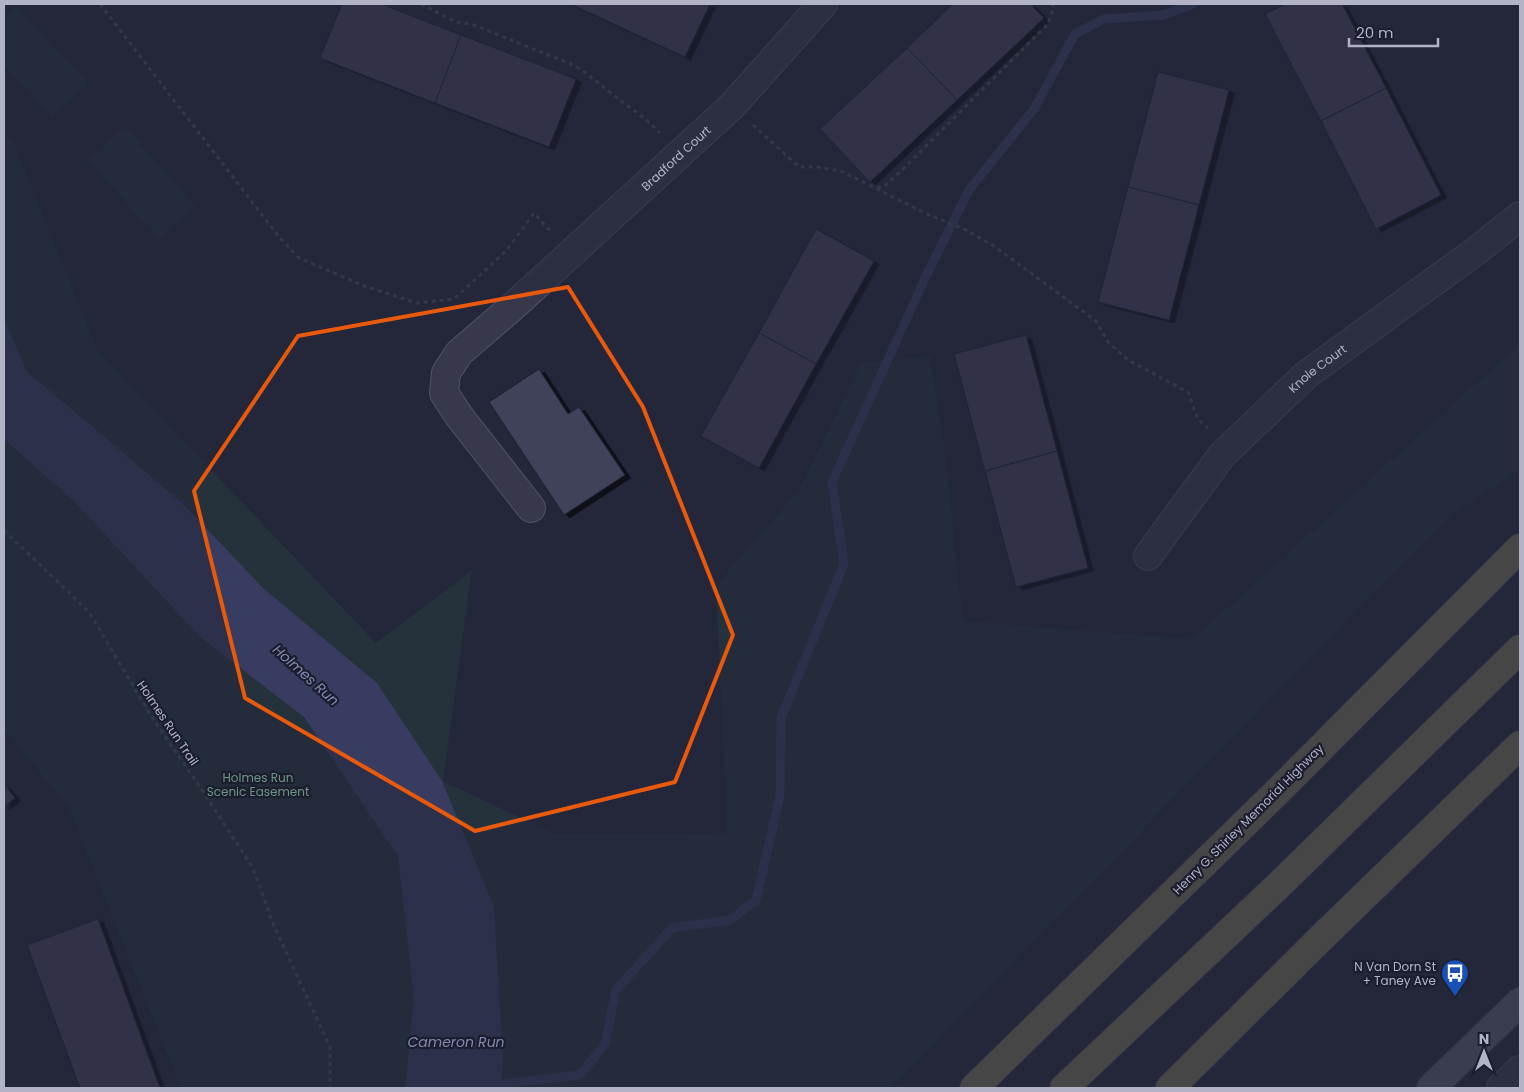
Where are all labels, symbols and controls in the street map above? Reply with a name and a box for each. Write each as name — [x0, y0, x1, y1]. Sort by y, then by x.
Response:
scale bar — [1349, 15, 1438, 47]
text: 20 m — [1356, 22, 1394, 43]
street label: Bradford Court — [637, 121, 714, 194]
street label: Knole Court — [1284, 340, 1350, 396]
water label: Holmes Run — [268, 640, 344, 710]
street label: Holmes Run Trail — [133, 677, 203, 769]
street label: Henry G. Shirley Memorial Highway — [1169, 740, 1327, 898]
park label: Holmes Run Scenic Easement — [207, 769, 309, 800]
place label: N Van Dorn St + Taney Ave — [1354, 958, 1436, 989]
bus stop icon: N Van Dorn St + Taney Ave — [1440, 958, 1470, 997]
north arrow — [1459, 1027, 1509, 1077]
text: N — [1479, 1029, 1489, 1049]
water label: Cameron Run — [407, 1032, 505, 1052]

